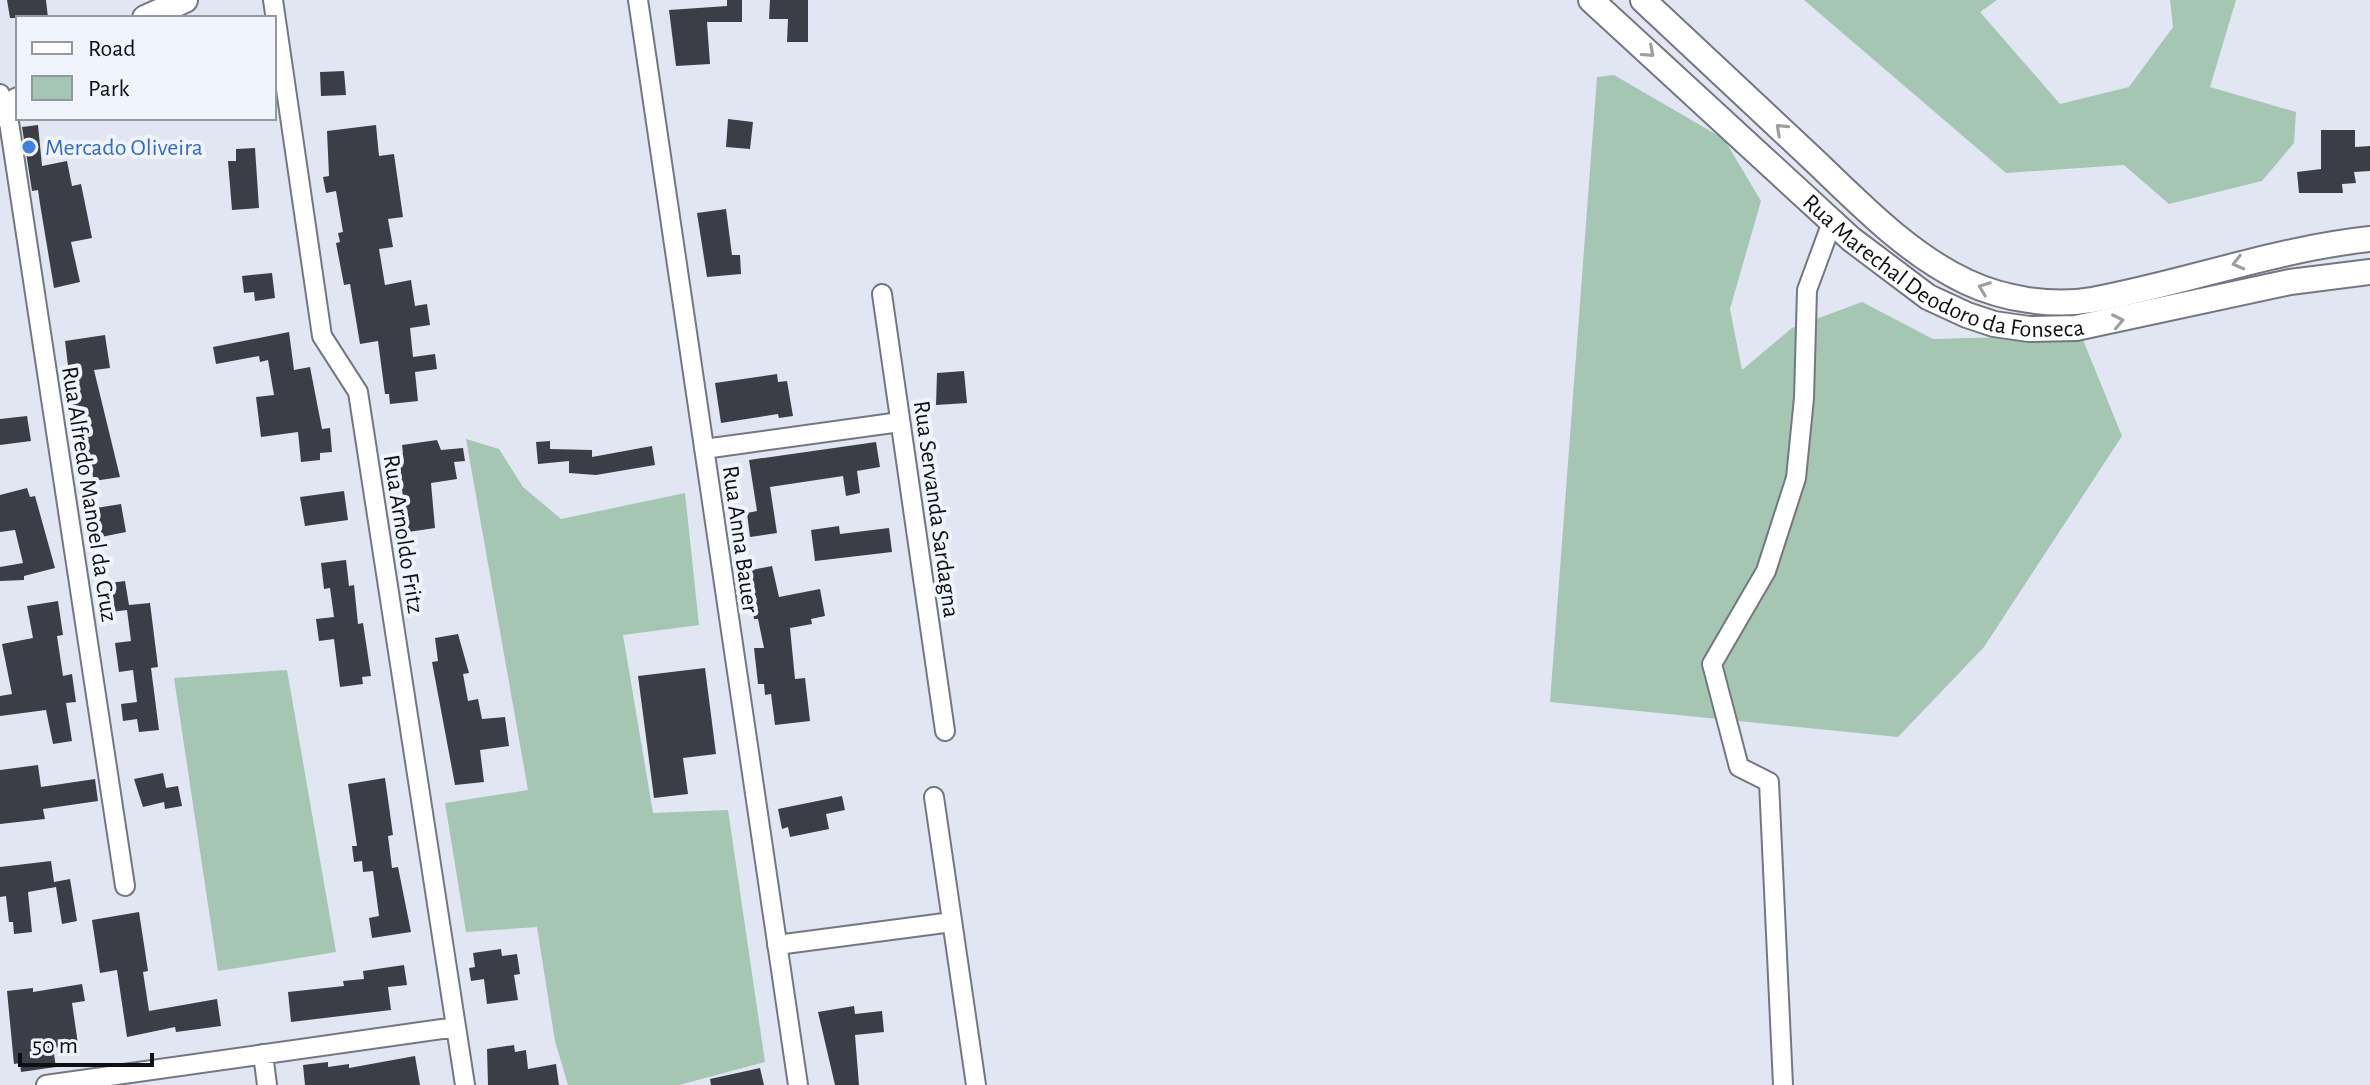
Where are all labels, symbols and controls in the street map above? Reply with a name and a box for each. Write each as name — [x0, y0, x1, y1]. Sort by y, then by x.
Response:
legend — [16, 16, 276, 120]
text: Road — [88, 37, 136, 61]
one-way arrow — [1640, 42, 1654, 57]
text: Park — [88, 77, 129, 101]
one-way arrow — [1776, 124, 1790, 139]
place label: Mercado Oliveira — [45, 136, 203, 160]
marker: Mercado Oliveira — [20, 138, 38, 156]
street label: Rua Marechal Deodoro da Fonseca — [1798, 190, 2086, 342]
one-way arrow — [2232, 254, 2246, 271]
one-way arrow — [1978, 282, 1992, 298]
one-way arrow — [2110, 313, 2124, 330]
street label: Rua Alfredo Manoel da Cruz — [57, 365, 121, 624]
street label: Rua Servanda Sardagna — [909, 399, 963, 619]
street label: Rua Arnoldo Fritz — [379, 453, 427, 615]
street label: Rua Anna Bauer — [718, 464, 762, 615]
scale bar — [20, 1017, 152, 1067]
text: 50 m — [32, 1034, 78, 1058]

